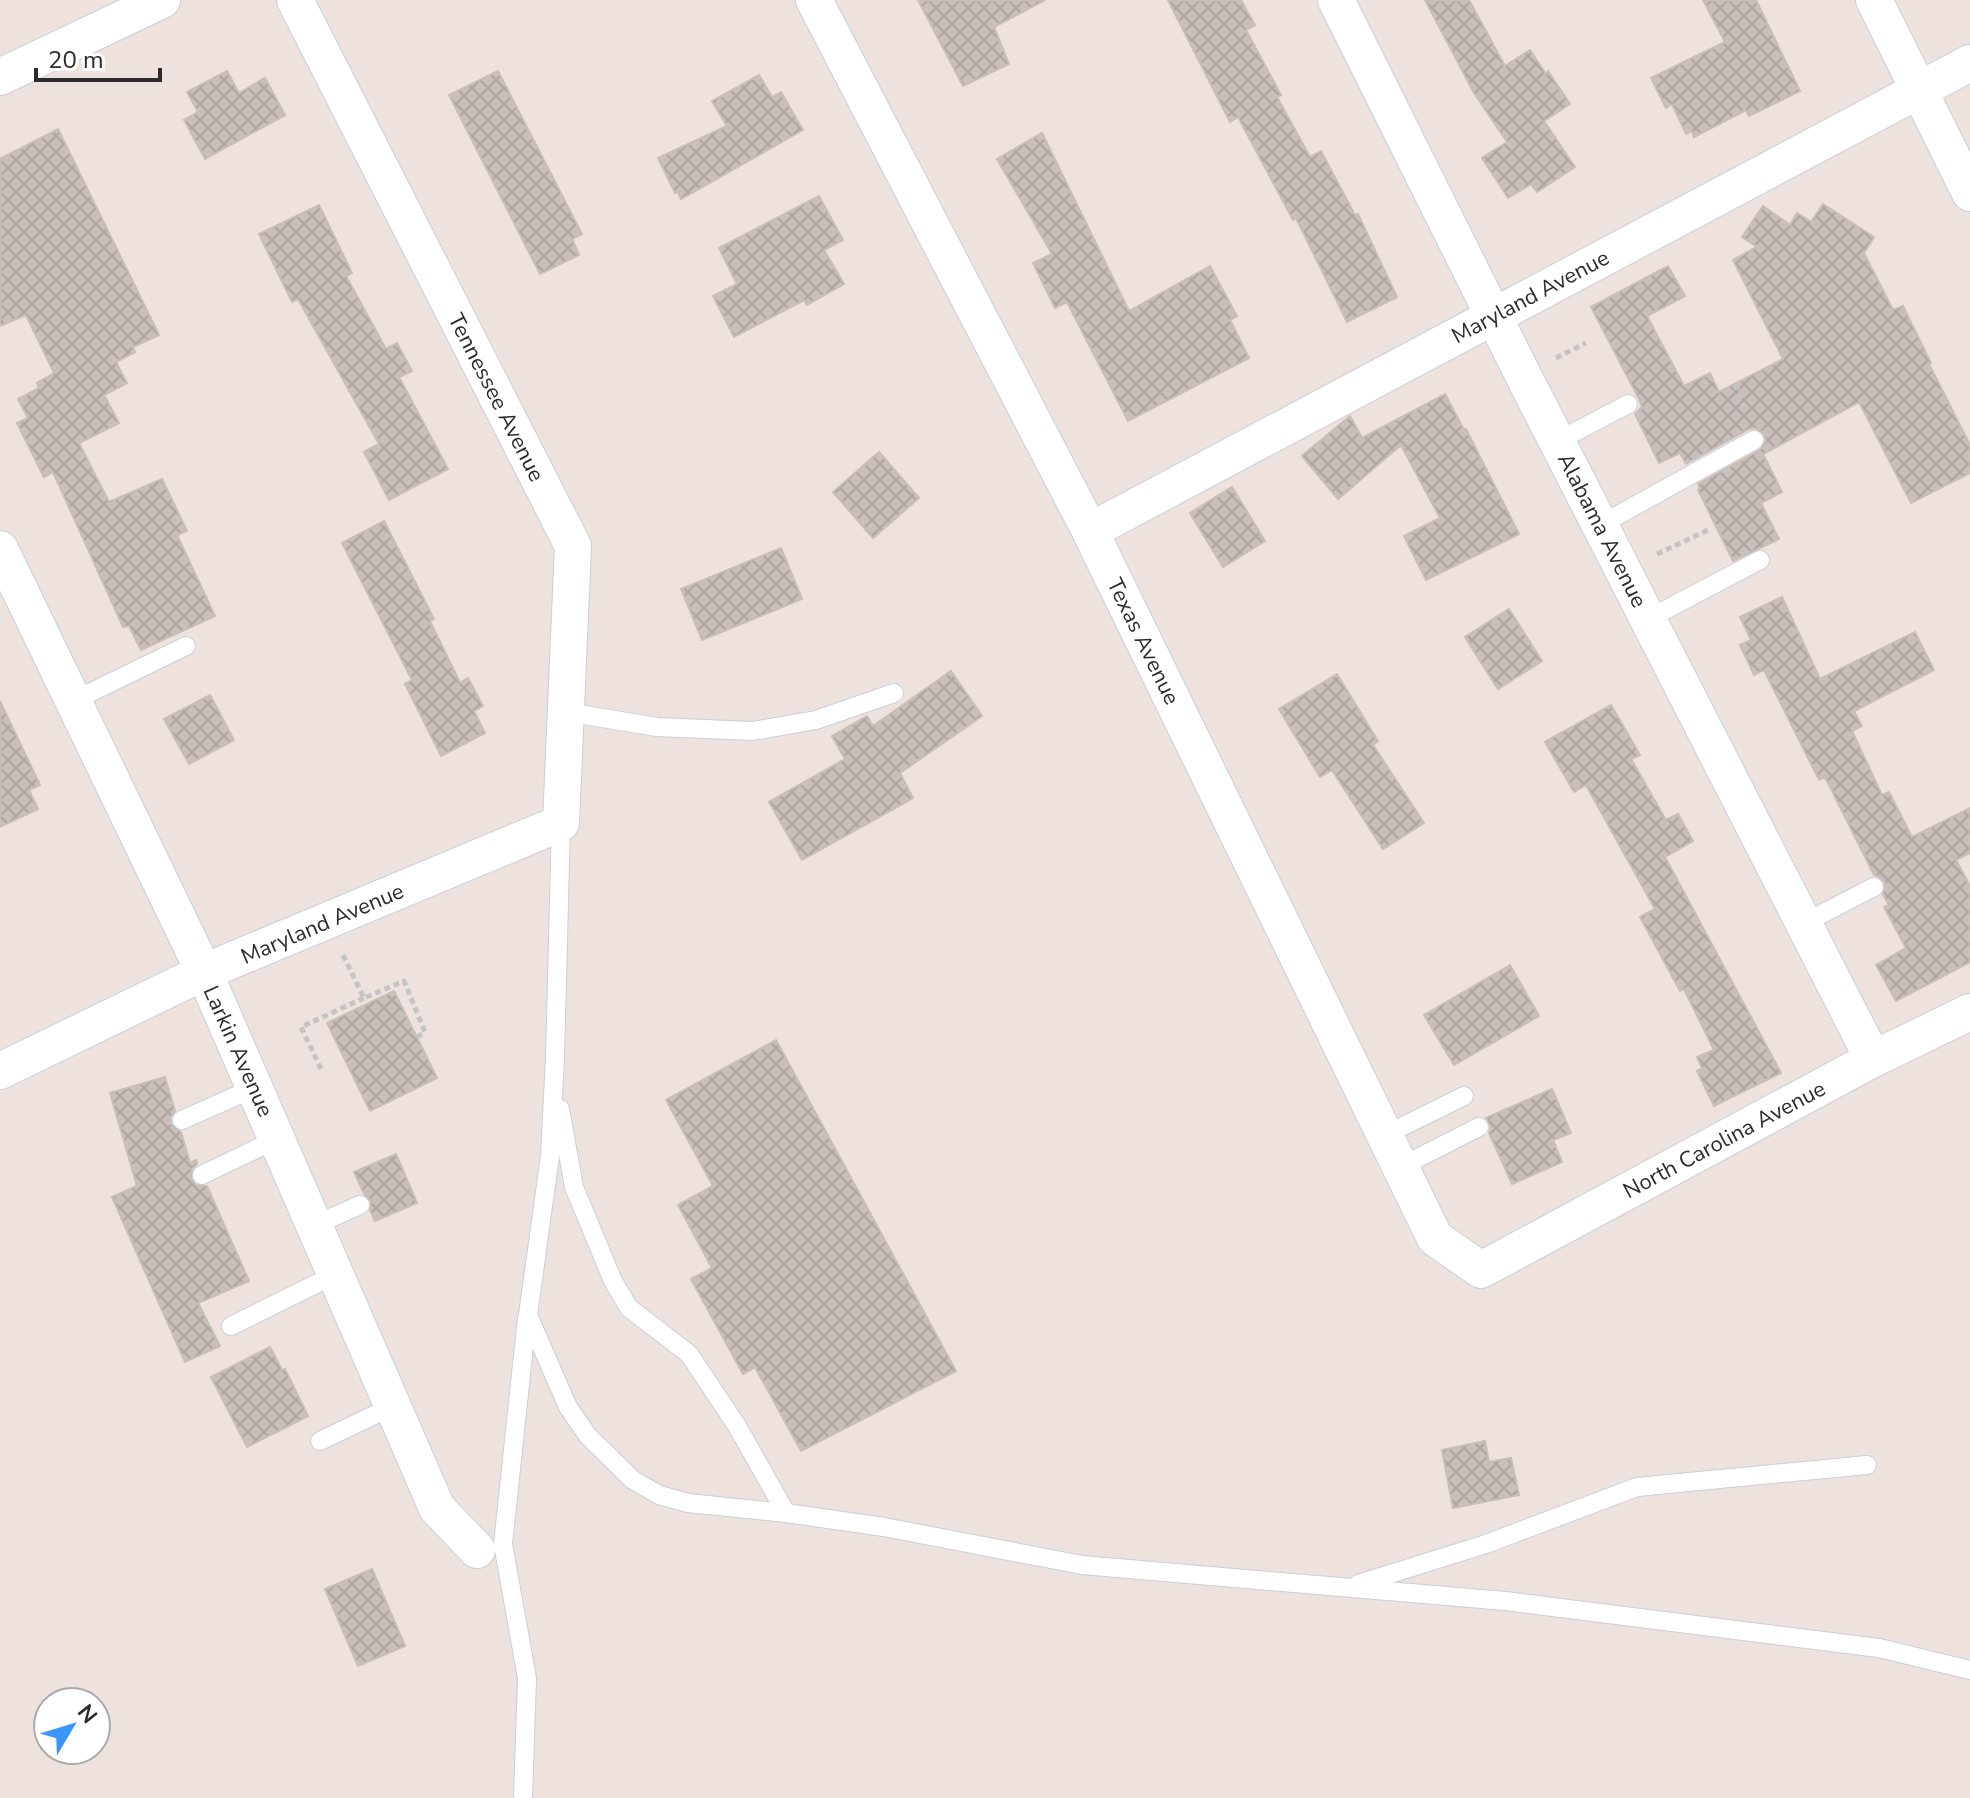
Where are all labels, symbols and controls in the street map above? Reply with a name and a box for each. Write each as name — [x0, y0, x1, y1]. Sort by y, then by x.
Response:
scale bar — [36, 32, 160, 82]
text: 20 m — [48, 44, 104, 76]
street label: Maryland Avenue — [1446, 243, 1614, 351]
street label: Tennessee Avenue — [441, 308, 551, 487]
street label: Alabama Avenue — [1550, 448, 1654, 613]
street label: Texas Avenue — [1100, 573, 1187, 710]
street label: Maryland Avenue — [236, 876, 408, 972]
street label: Larkin Avenue — [196, 981, 280, 1122]
street label: North Carolina Avenue — [1618, 1074, 1831, 1206]
north arrow — [32, 1686, 112, 1766]
text: N — [70, 1699, 104, 1730]

